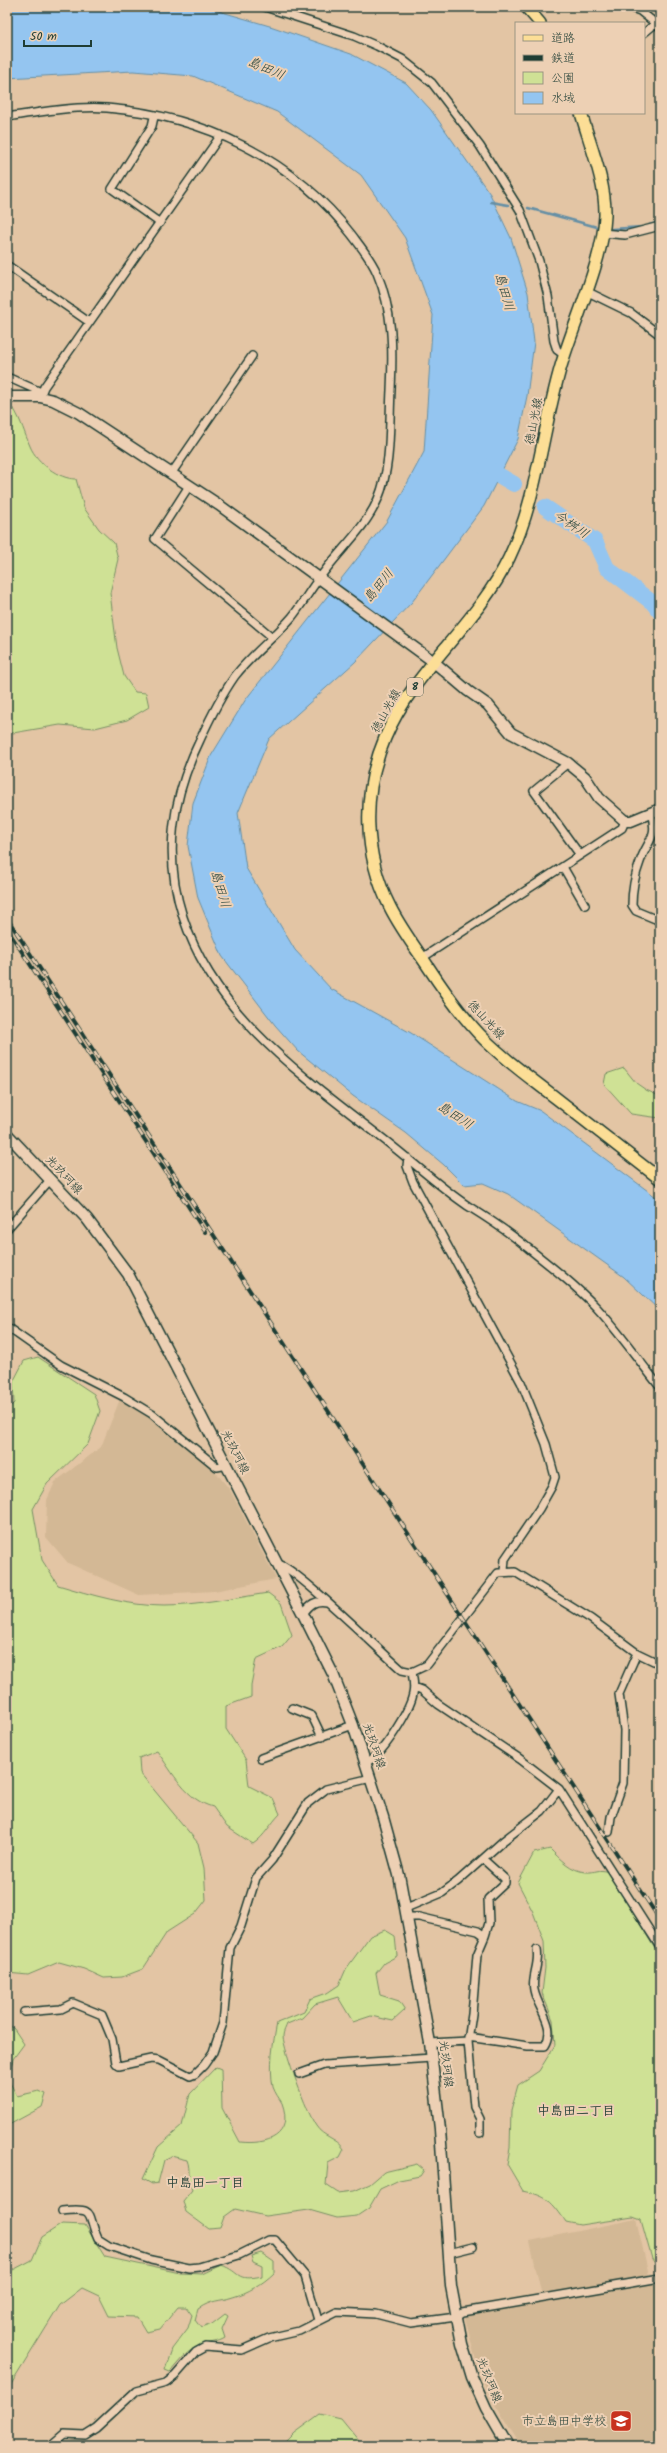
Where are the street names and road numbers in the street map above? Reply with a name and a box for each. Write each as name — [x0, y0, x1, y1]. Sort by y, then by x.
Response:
street label: 徳山光線 — [520, 396, 548, 446]
road number: 8 — [407, 678, 423, 696]
street label: 徳山光線 — [366, 685, 406, 737]
street label: 徳山光線 — [463, 996, 509, 1044]
street label: 光玖珂線 — [41, 1151, 87, 1199]
street label: 光玖珂線 — [216, 1426, 254, 1478]
street label: 光玖珂線 — [357, 1720, 391, 1772]
street label: 光玖珂線 — [434, 2039, 458, 2089]
street label: 光玖珂線 — [471, 2354, 507, 2406]

